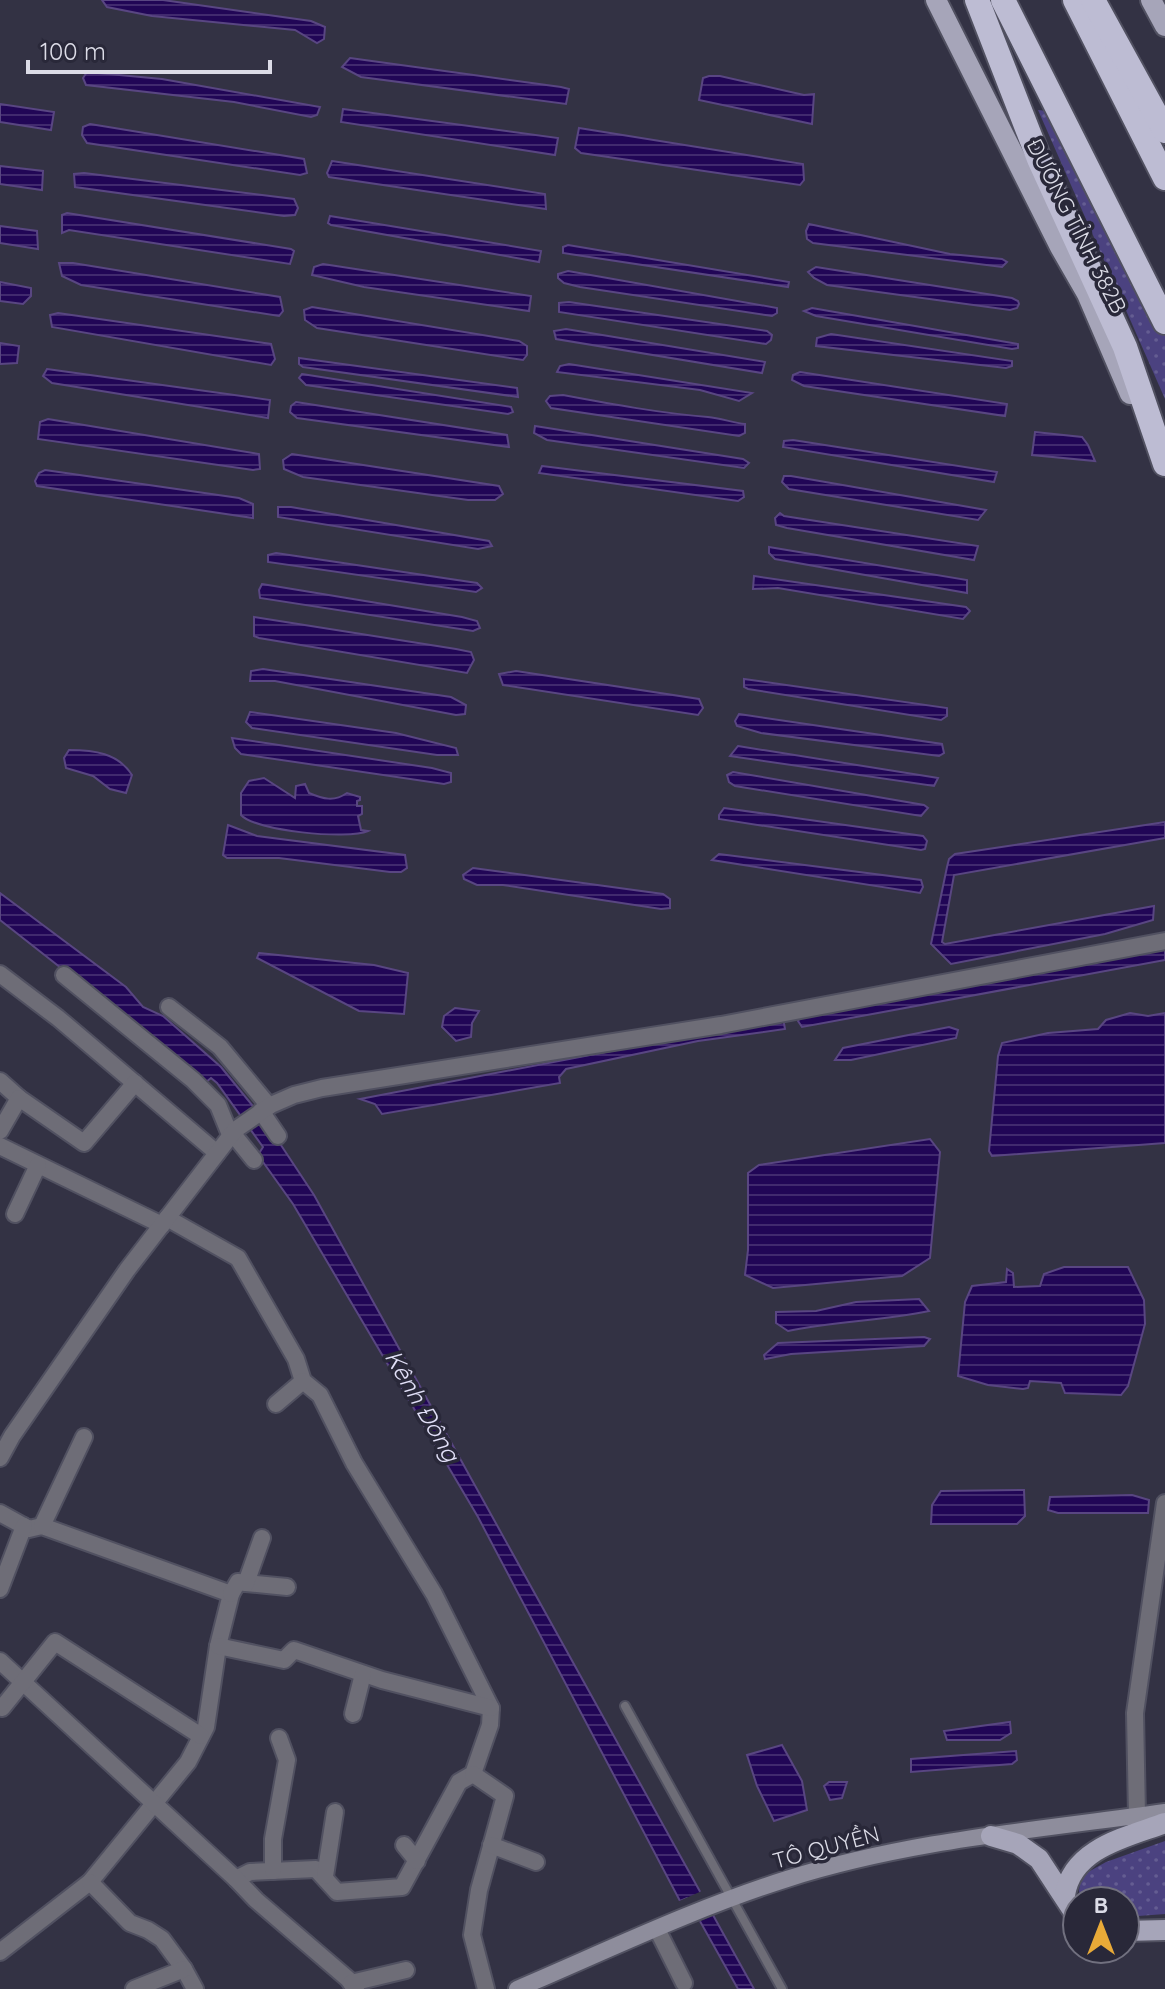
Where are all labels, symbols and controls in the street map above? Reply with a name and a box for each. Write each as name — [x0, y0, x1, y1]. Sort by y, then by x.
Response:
scale bar — [28, 24, 270, 74]
text: 100 m — [40, 36, 106, 66]
street label: ĐƯỜNG TỈNH 382B — [1021, 134, 1133, 318]
water label: Kênh Đông — [379, 1344, 468, 1468]
street label: TÔ QUYỀN — [769, 1818, 883, 1875]
north arrow — [1061, 1885, 1141, 1965]
text: B — [1094, 1891, 1108, 1919]

